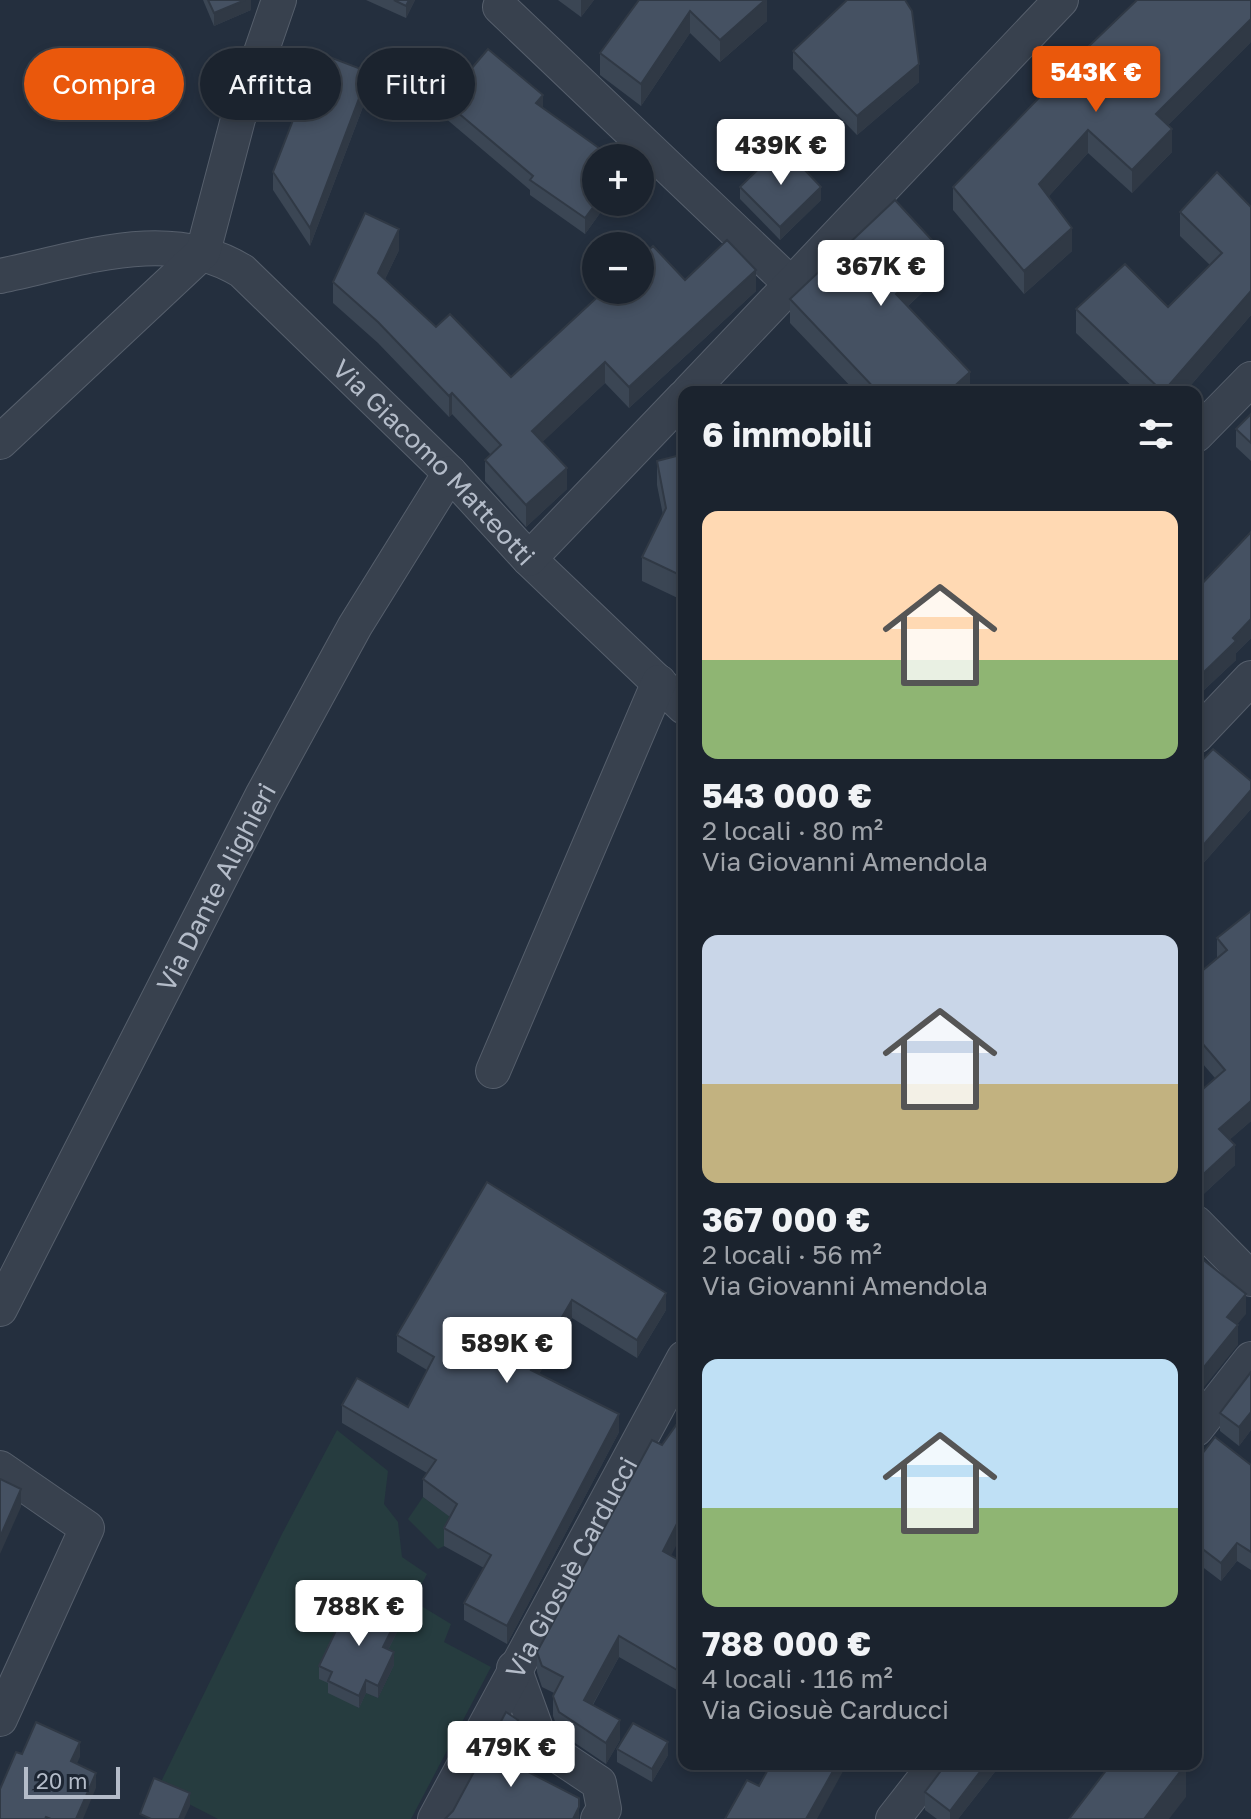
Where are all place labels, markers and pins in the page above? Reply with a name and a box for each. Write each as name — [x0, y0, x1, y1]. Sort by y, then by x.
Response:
pin: 543K € — [1031, 46, 1161, 114]
pin: 439K € — [716, 119, 846, 187]
pin: 367K € — [816, 240, 946, 308]
pin: 589K € — [442, 1317, 572, 1385]
pin: 788K € — [294, 1580, 424, 1648]
pin: 479K € — [446, 1721, 576, 1789]

